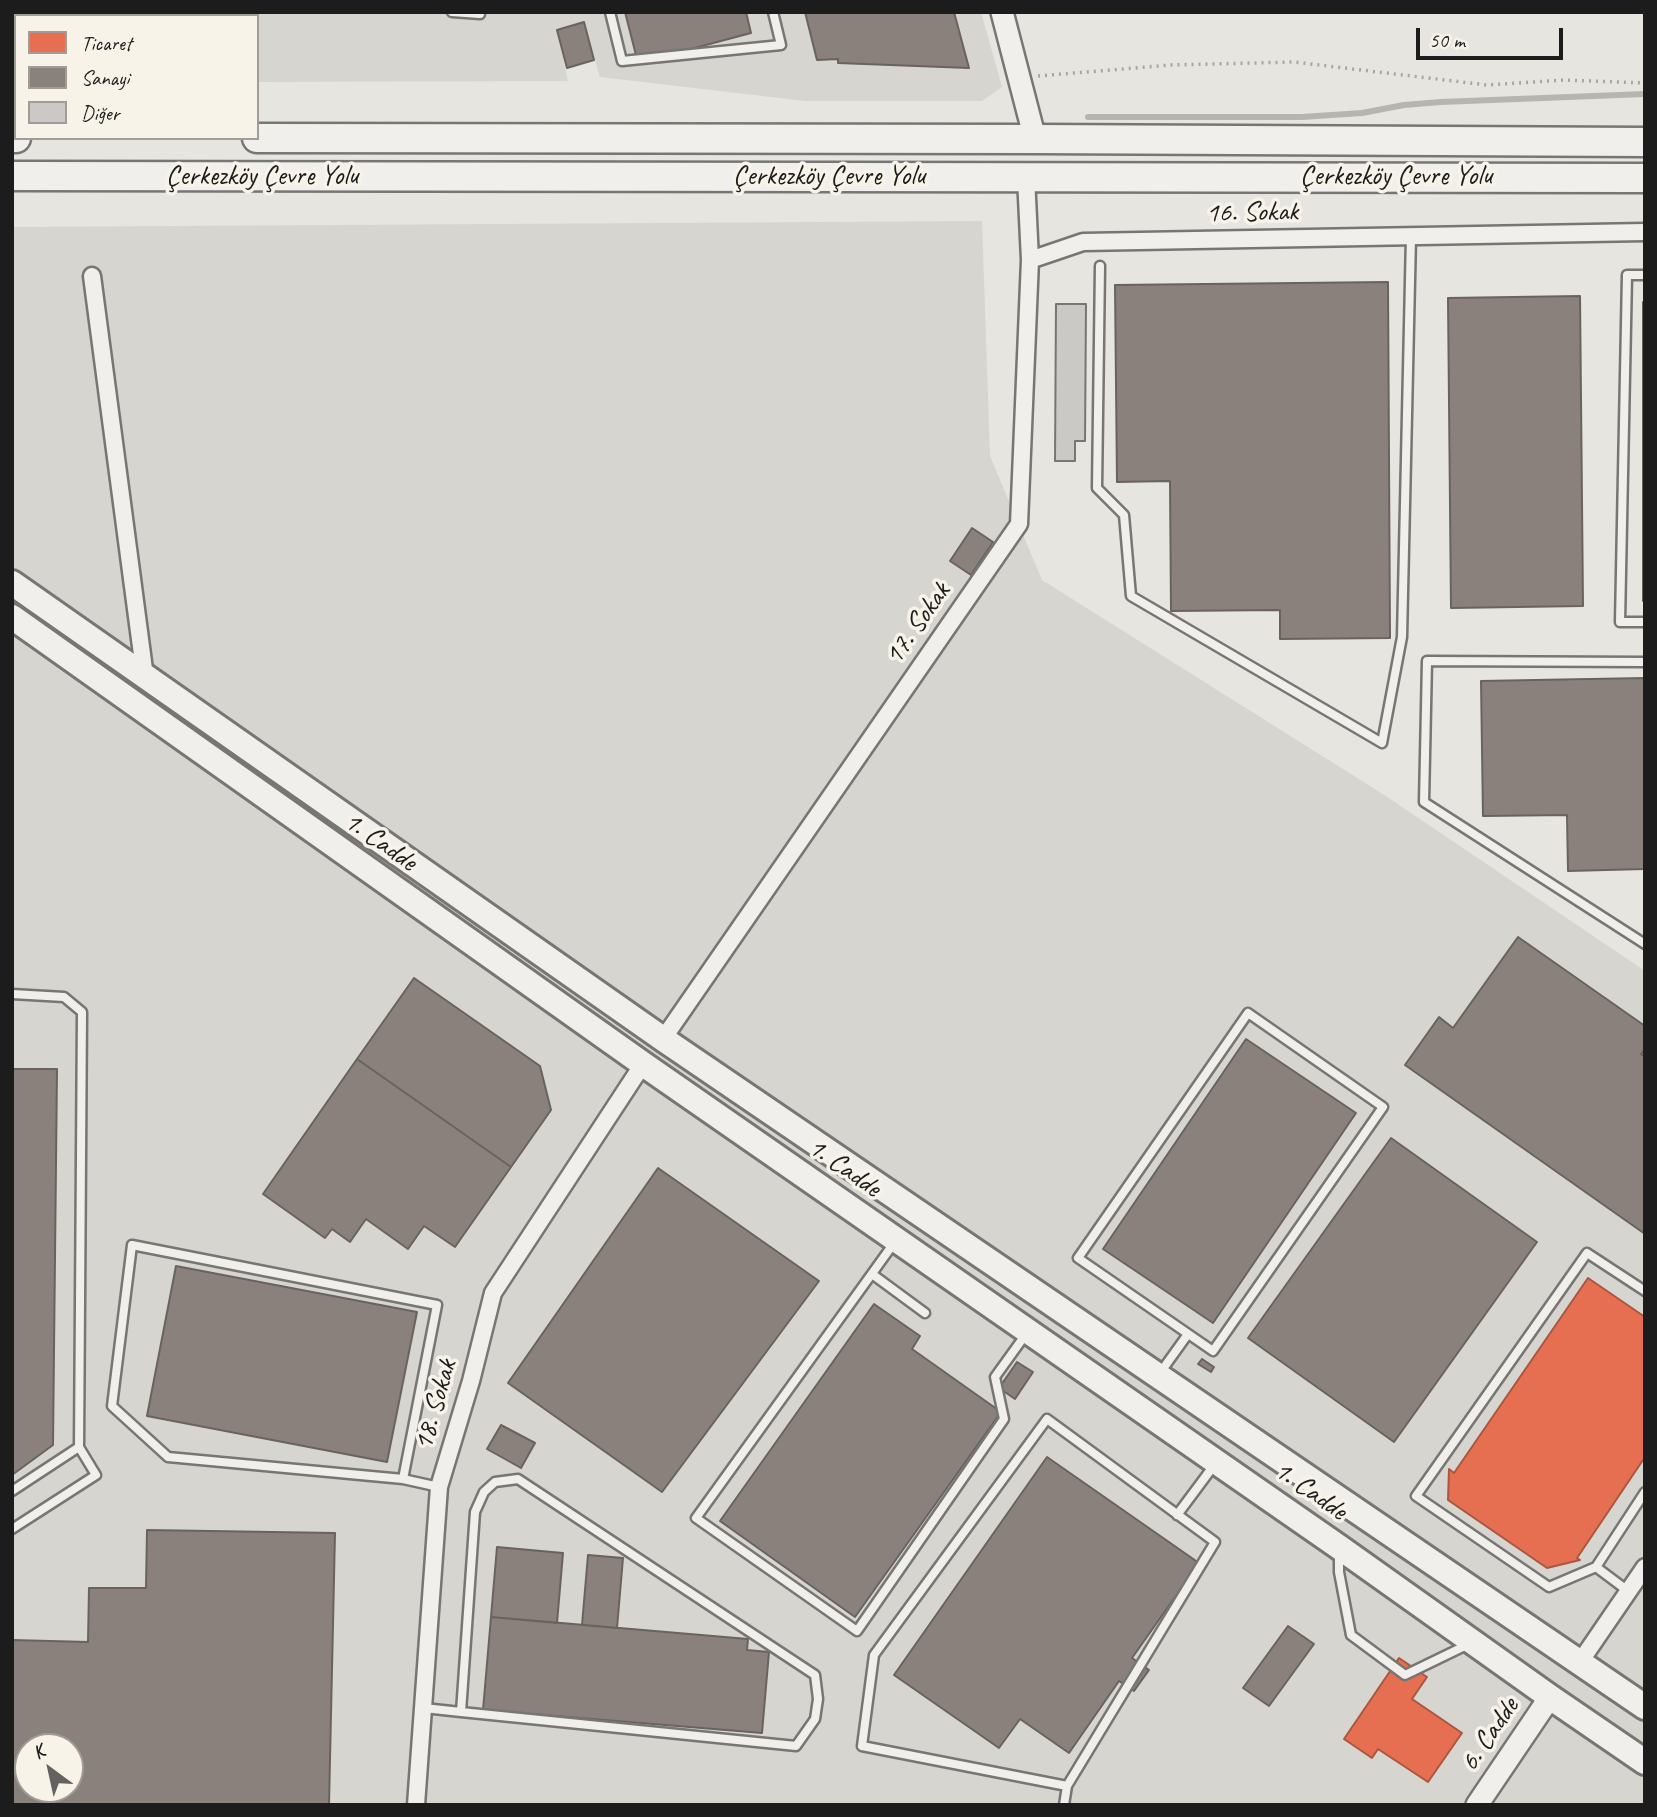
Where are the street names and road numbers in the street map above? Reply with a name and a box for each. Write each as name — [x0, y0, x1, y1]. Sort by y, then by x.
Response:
street label: Çerkezköy Çevre Yolu — [166, 160, 358, 194]
street label: Çerkezköy Çevre Yolu — [733, 160, 925, 194]
street label: Çerkezköy Çevre Yolu — [1300, 160, 1492, 194]
street label: 16. Sokak — [1206, 195, 1298, 231]
street label: 17. Sokak — [878, 577, 958, 671]
street label: 1. Cadde — [337, 805, 423, 879]
street label: 1. Cadde — [801, 1131, 887, 1205]
street label: 18. Sokak — [407, 1356, 465, 1454]
street label: 1. Cadde — [1267, 1454, 1353, 1528]
street label: 6. Cadde — [1453, 1692, 1527, 1778]

